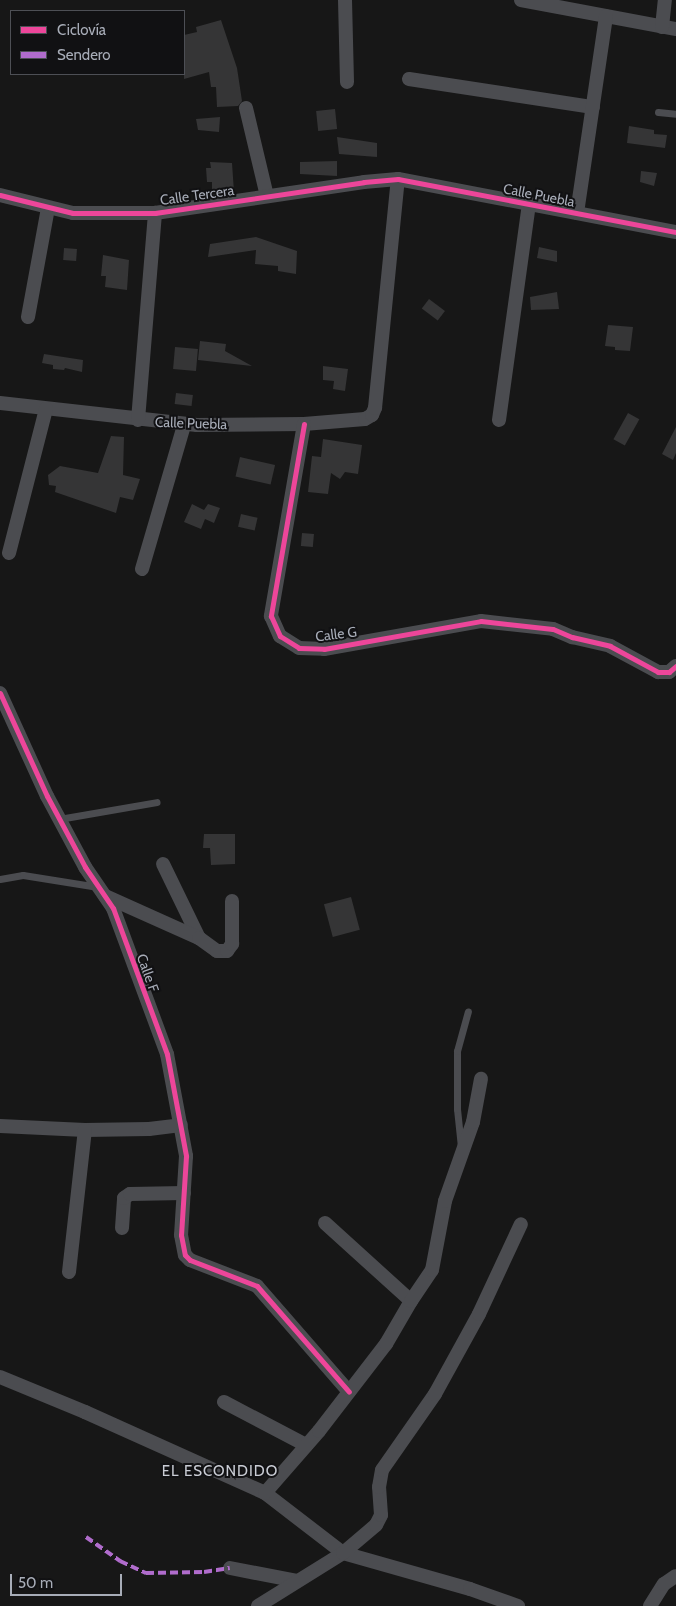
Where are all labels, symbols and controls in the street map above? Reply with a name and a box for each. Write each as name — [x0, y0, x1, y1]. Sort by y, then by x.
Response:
legend — [10, 10, 185, 75]
text: Ciclovía — [57, 21, 106, 39]
text: Sendero — [57, 46, 111, 64]
street label: Calle Puebla — [502, 180, 576, 210]
street label: Calle Tercera — [159, 182, 235, 208]
street label: Calle Puebla — [155, 413, 227, 433]
street label: Calle G — [314, 623, 358, 645]
street label: Calle F — [133, 952, 163, 994]
district label: EL ESCONDIDO — [160, 1463, 280, 1481]
scale bar — [12, 1564, 125, 1596]
text: 50 m — [18, 1574, 53, 1592]

